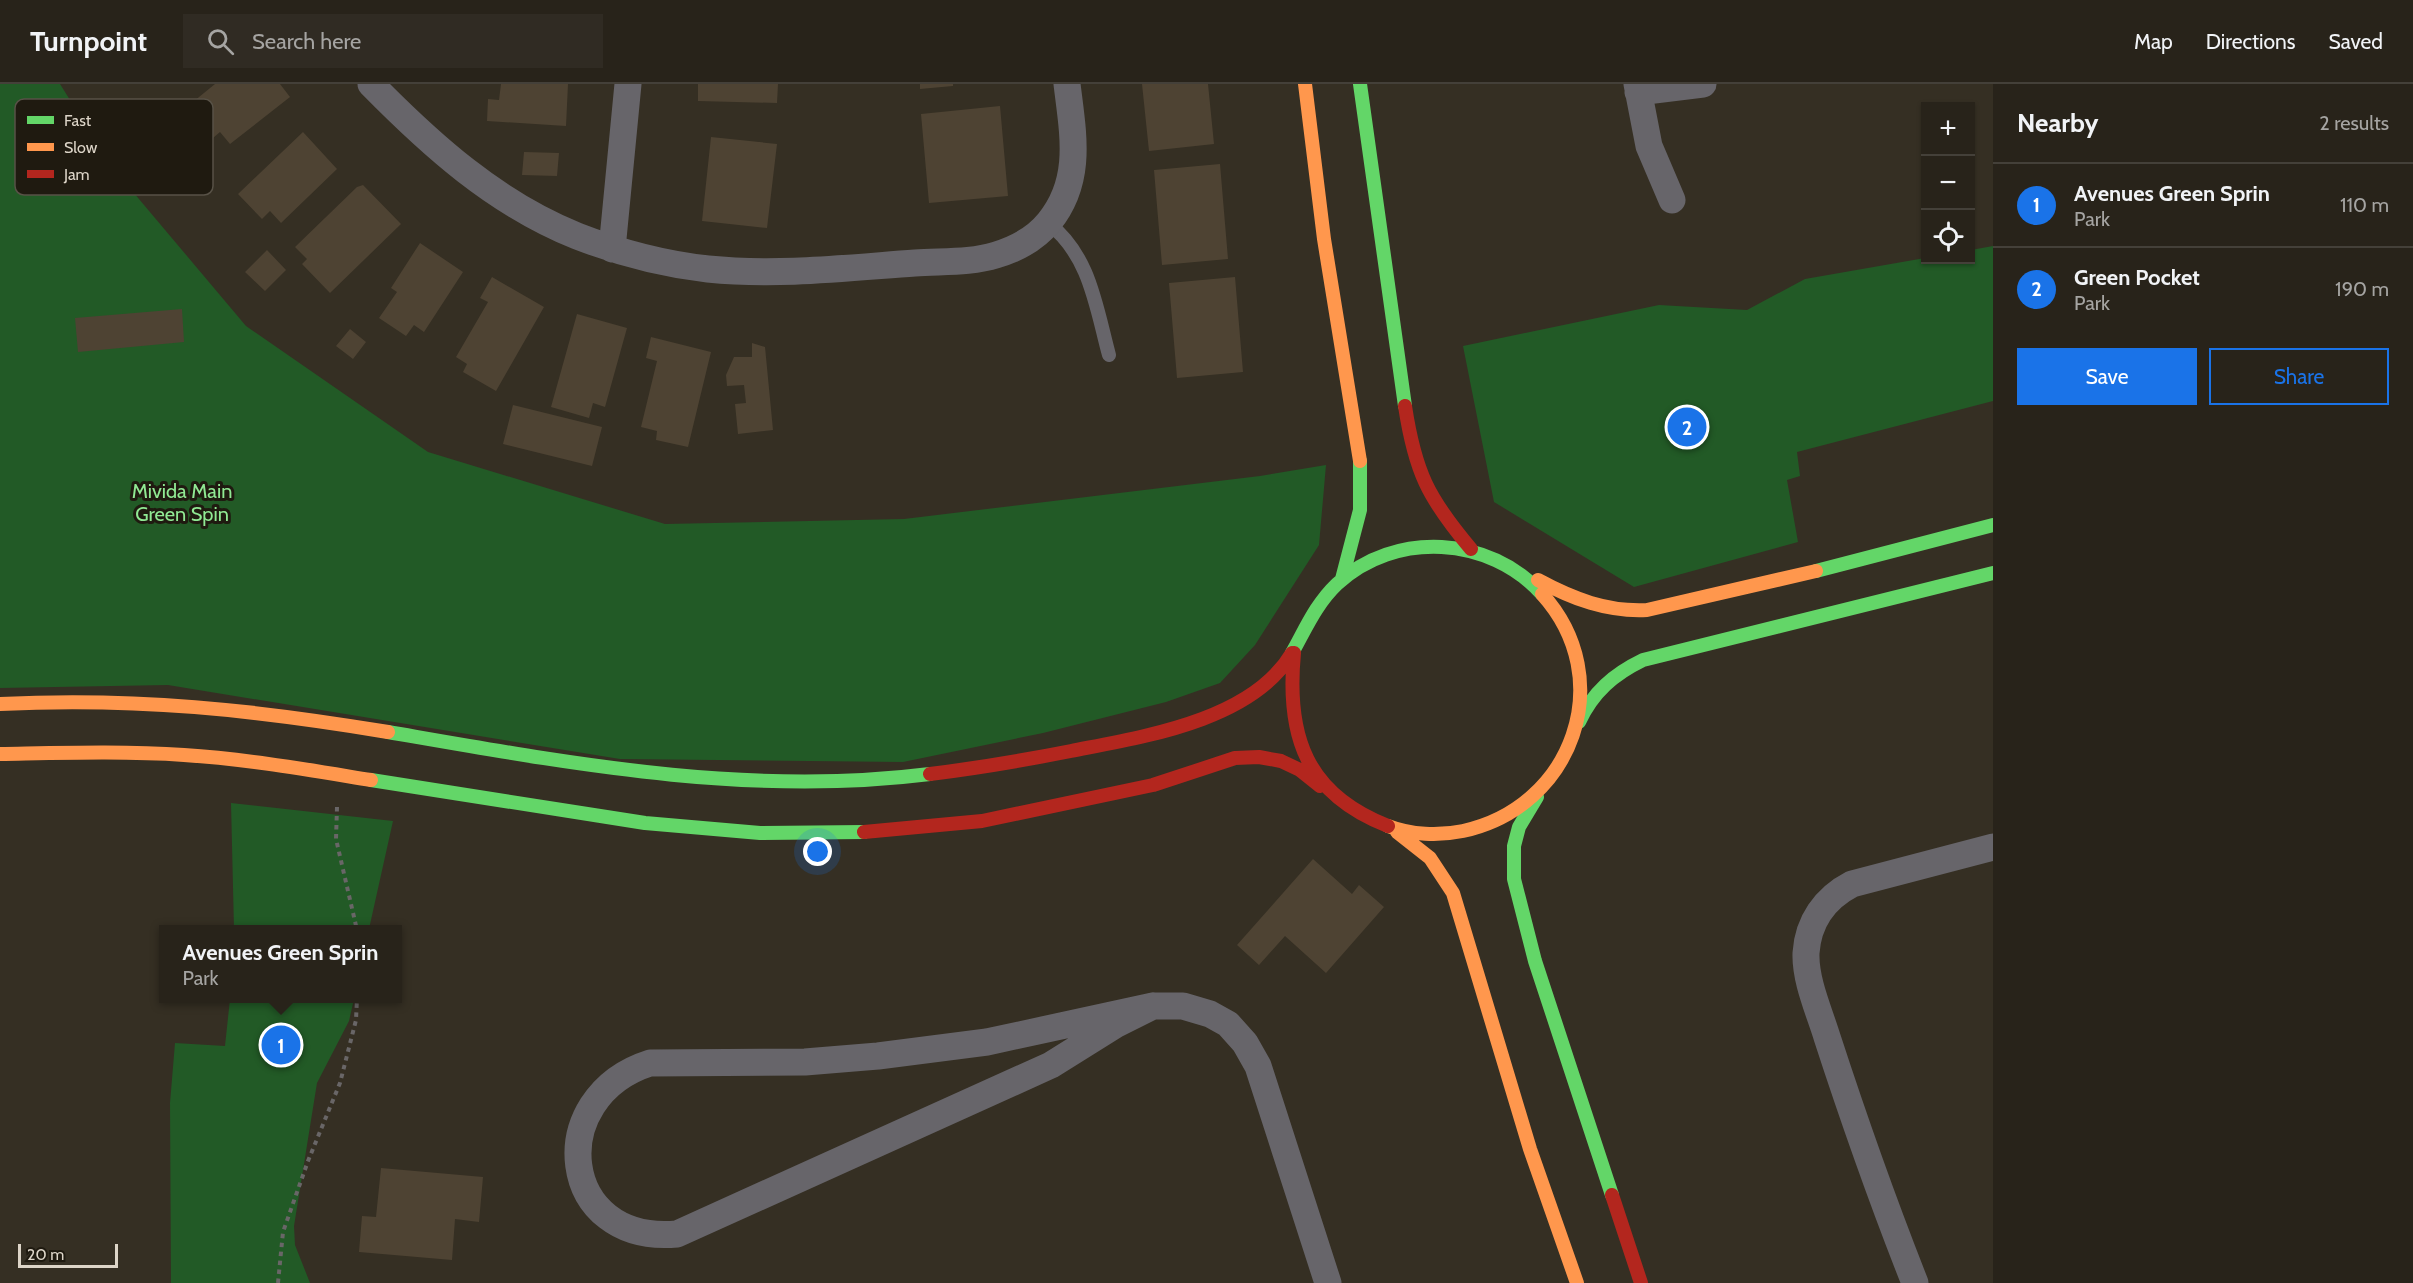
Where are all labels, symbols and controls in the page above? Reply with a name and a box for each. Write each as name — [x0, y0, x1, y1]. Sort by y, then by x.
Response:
search box — [183, 14, 603, 68]
text: Turnpoint — [30, 24, 147, 58]
icon: search — [204, 25, 237, 58]
text: Search here — [252, 28, 361, 55]
text: Map — [2134, 29, 2173, 54]
text: Directions — [2206, 29, 2295, 54]
text: Saved — [2328, 29, 2383, 54]
legend — [15, 99, 213, 195]
map controls — [1921, 102, 1975, 264]
button: + — [1921, 102, 1975, 156]
text: Nearby — [2017, 107, 2098, 139]
text: Fast — [64, 111, 92, 130]
text: 2 results — [2319, 111, 2389, 135]
text: Slow — [64, 138, 98, 157]
button: − — [1921, 156, 1975, 210]
text: Jam — [63, 165, 90, 184]
text: Avenues Green Sprin — [2074, 180, 2270, 207]
text: 1 — [2033, 193, 2040, 217]
text: 110 m — [2340, 193, 2389, 217]
text: Park — [2074, 207, 2110, 231]
button: locate — [1921, 210, 1975, 264]
text: Green Pocket — [2074, 264, 2200, 291]
text: 2 — [2031, 277, 2042, 301]
text: 190 m — [2335, 277, 2389, 301]
text: Park — [2074, 291, 2110, 315]
button: Save — [2017, 348, 2197, 405]
button: Share — [2209, 348, 2389, 405]
pin: 2 — [1668, 404, 1706, 450]
park label: Mivida Main Green Spin — [132, 479, 232, 526]
your location — [803, 837, 832, 866]
popup — [159, 925, 402, 1003]
text: Avenues Green Sprin — [183, 939, 378, 966]
text: Park — [183, 966, 219, 990]
pin: 1 — [262, 1022, 300, 1068]
scale bar — [18, 1241, 118, 1268]
text: 20 m — [27, 1245, 64, 1264]

